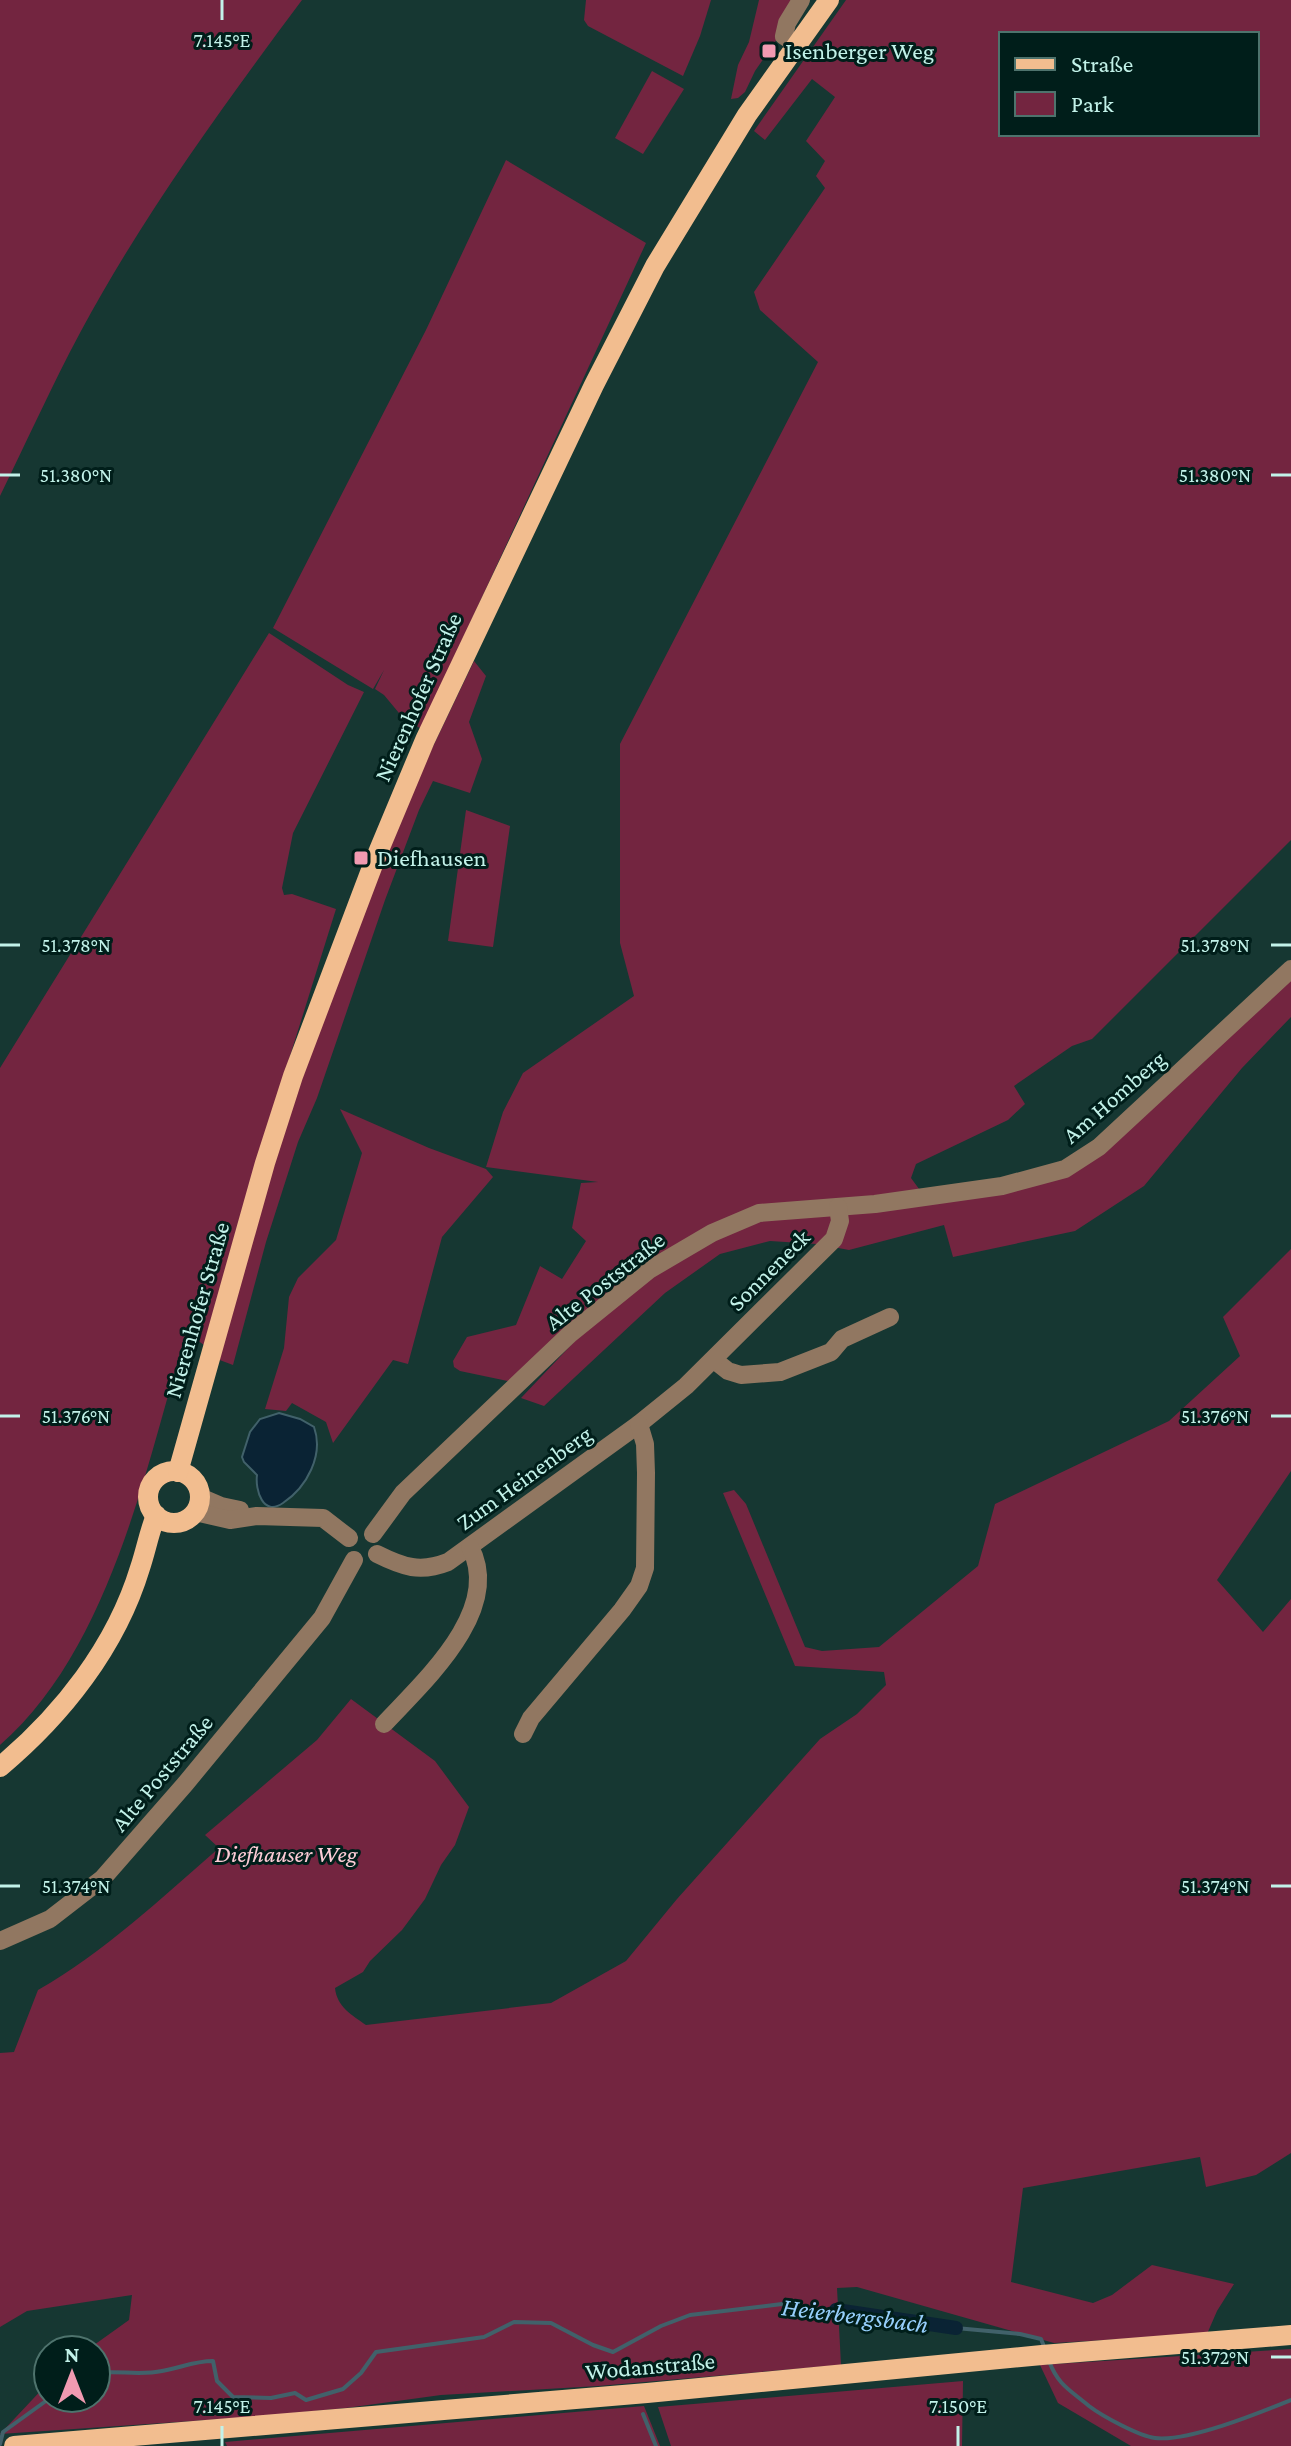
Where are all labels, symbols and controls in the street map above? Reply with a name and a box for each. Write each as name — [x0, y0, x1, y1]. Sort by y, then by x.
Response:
text: 7.145°E — [194, 29, 251, 51]
legend — [999, 32, 1259, 136]
place label: Isenberger Weg — [785, 37, 935, 64]
marker: Isenberger Weg — [760, 42, 778, 60]
text: Straße — [1071, 50, 1133, 77]
text: Park — [1071, 90, 1114, 117]
text: 51.380°N — [40, 464, 112, 486]
text: 51.380°N — [1179, 464, 1251, 486]
street label: Nierenhofer Straße — [368, 608, 467, 785]
place label: Diefhausen — [377, 844, 486, 871]
marker: Diefhausen — [352, 849, 370, 867]
text: 51.378°N — [41, 934, 111, 956]
text: 51.378°N — [1180, 934, 1250, 956]
street label: Am Homberg — [1057, 1045, 1171, 1148]
street label: Nierenhofer Straße — [159, 1219, 235, 1401]
street label: Sonneneck — [722, 1223, 815, 1316]
street label: Alte Poststraße — [540, 1226, 670, 1336]
text: 51.376°N — [42, 1405, 110, 1427]
text: 51.376°N — [1181, 1405, 1249, 1427]
street label: Zum Heinenberg — [451, 1419, 597, 1536]
street label: Alte Poststraße — [105, 1709, 218, 1836]
park label: Diefhauser Weg — [215, 1840, 359, 1867]
text: 51.374°N — [42, 1875, 110, 1897]
text: 51.374°N — [1181, 1875, 1249, 1897]
water label: Heierbergsbach — [780, 2292, 930, 2339]
north arrow — [32, 2334, 112, 2414]
text: N — [65, 2342, 80, 2367]
street label: Wodanstraße — [584, 2346, 716, 2385]
text: 51.372°N — [1181, 2346, 1249, 2368]
text: 7.145°E — [194, 2395, 251, 2417]
text: 7.150°E — [929, 2395, 987, 2417]

